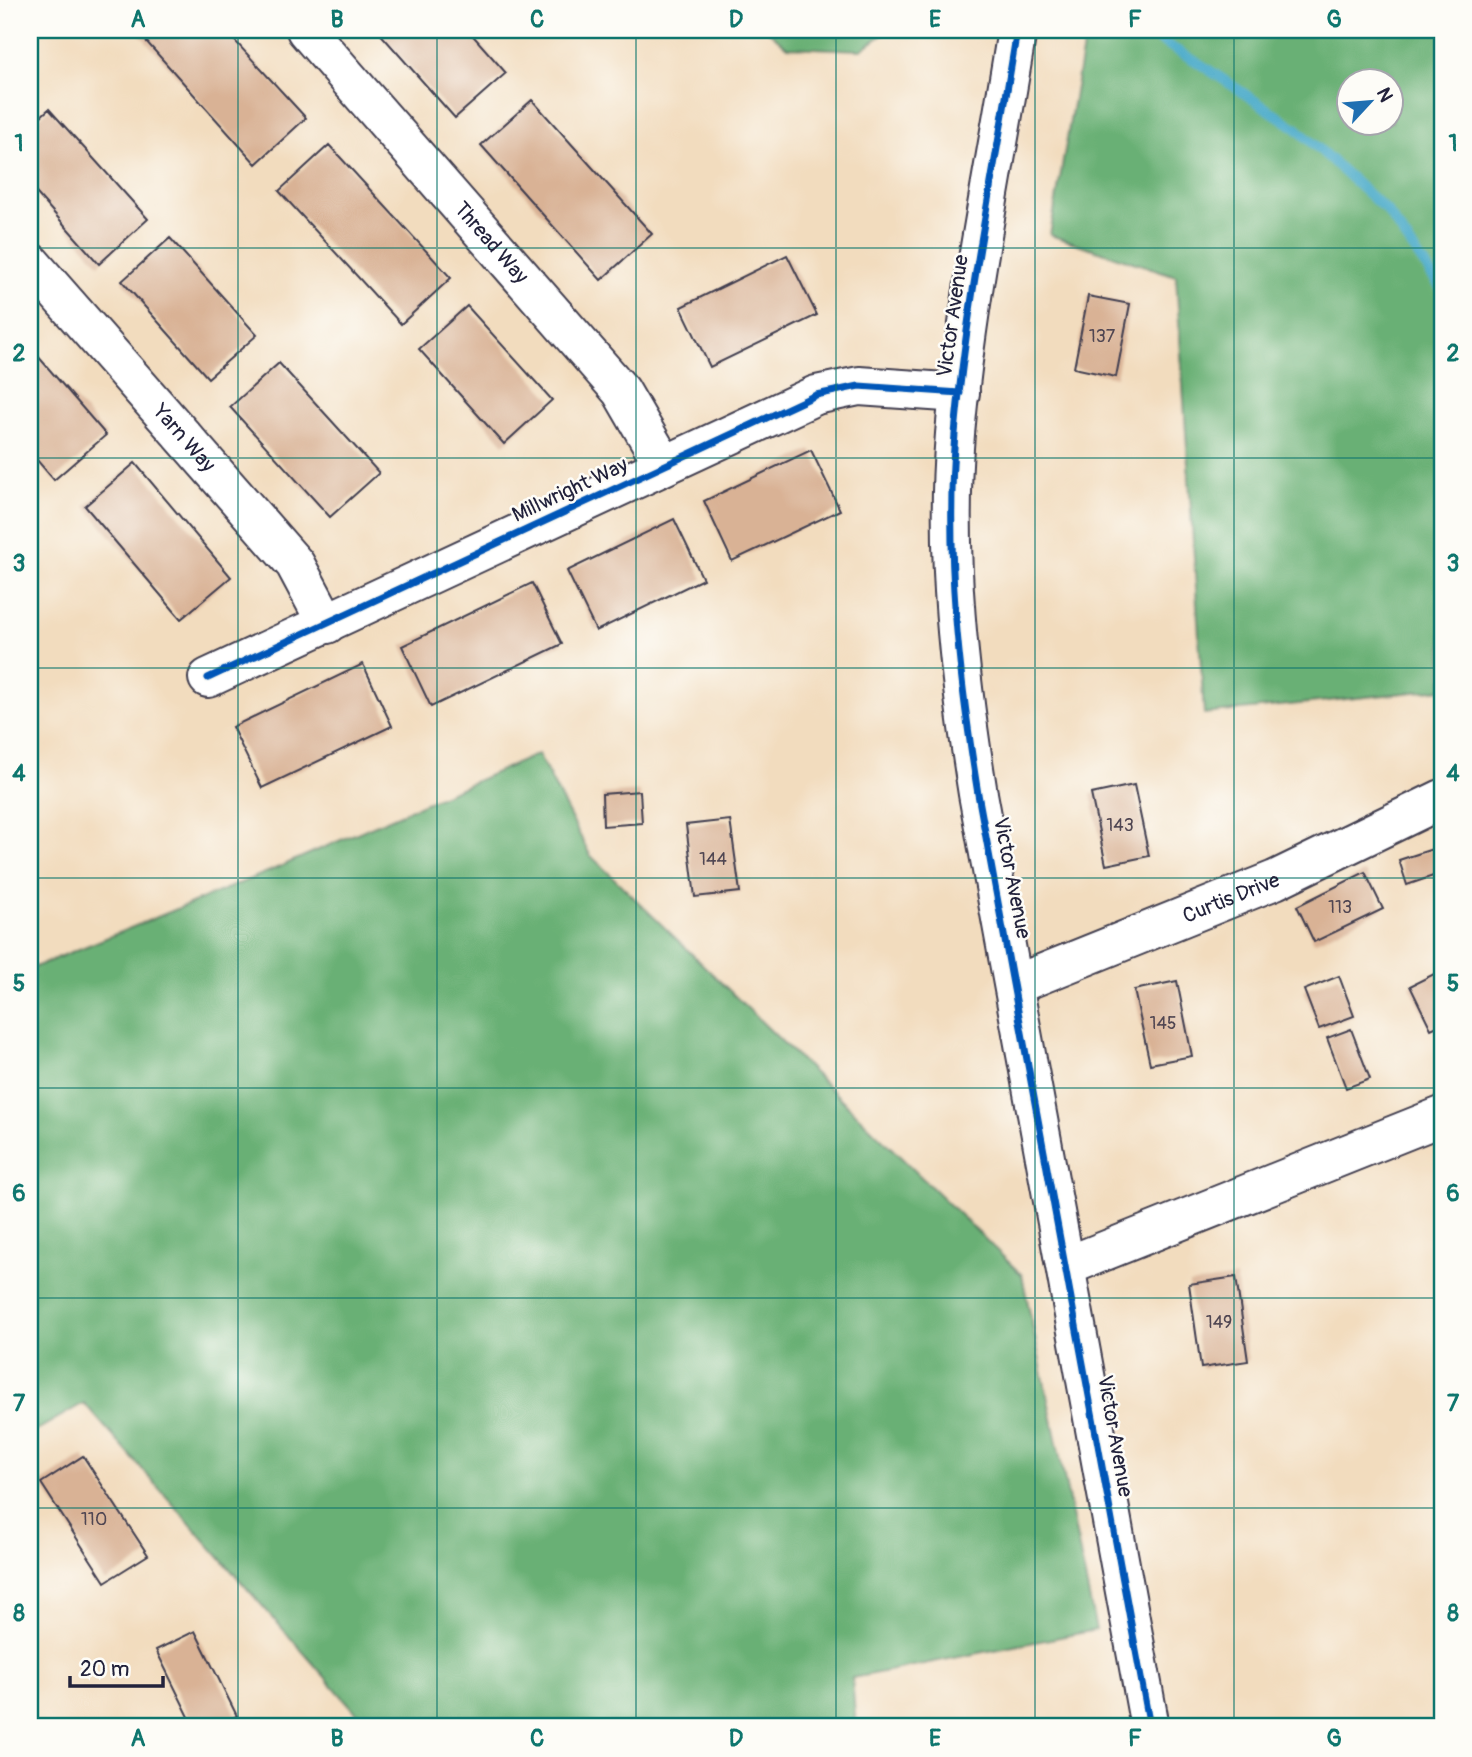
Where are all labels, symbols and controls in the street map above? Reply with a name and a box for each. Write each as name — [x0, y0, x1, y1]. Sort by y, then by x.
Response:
text: A — [131, 5, 146, 34]
text: B — [330, 5, 344, 34]
text: C — [530, 5, 544, 34]
text: D — [729, 5, 743, 34]
text: E — [929, 5, 941, 34]
text: F — [1128, 5, 1142, 34]
text: G — [1326, 5, 1342, 34]
north arrow — [1336, 66, 1406, 136]
text: N — [1371, 84, 1398, 106]
text: 1 — [15, 129, 24, 158]
text: 1 — [1449, 129, 1458, 158]
street label: Thread Way — [448, 196, 535, 289]
street label: Victor Avenue — [931, 252, 975, 379]
house number: 137 — [1089, 325, 1116, 348]
text: 2 — [13, 339, 26, 368]
text: 2 — [1447, 339, 1460, 368]
street label: Yarn Way — [147, 398, 221, 478]
street label: Millwright Way — [508, 451, 632, 529]
text: 3 — [13, 549, 25, 578]
text: 3 — [1447, 549, 1459, 578]
text: 4 — [12, 759, 26, 788]
text: 4 — [1446, 759, 1460, 788]
house number: 143 — [1106, 814, 1134, 837]
street label: Victor Avenue — [987, 815, 1037, 942]
house number: 144 — [699, 848, 728, 871]
street label: Curtis Drive — [1179, 866, 1284, 929]
house number: 113 — [1328, 896, 1352, 919]
text: 5 — [13, 969, 25, 998]
text: 5 — [1447, 969, 1459, 998]
house number: 145 — [1149, 1012, 1177, 1035]
text: 6 — [12, 1179, 26, 1208]
text: 6 — [1446, 1179, 1460, 1208]
house number: 149 — [1206, 1311, 1232, 1334]
street label: Victor Avenue — [1091, 1373, 1139, 1500]
text: 7 — [13, 1389, 26, 1418]
text: 7 — [1447, 1389, 1460, 1418]
house number: 110 — [81, 1508, 107, 1531]
text: 8 — [13, 1599, 25, 1628]
text: 8 — [1447, 1599, 1459, 1628]
scale bar — [70, 1645, 163, 1689]
text: 20 m — [80, 1656, 129, 1683]
text: A — [131, 1724, 146, 1753]
text: B — [330, 1724, 344, 1753]
text: C — [530, 1724, 544, 1753]
text: D — [729, 1724, 743, 1753]
text: E — [929, 1724, 941, 1753]
text: F — [1128, 1724, 1142, 1753]
text: G — [1326, 1724, 1342, 1753]

